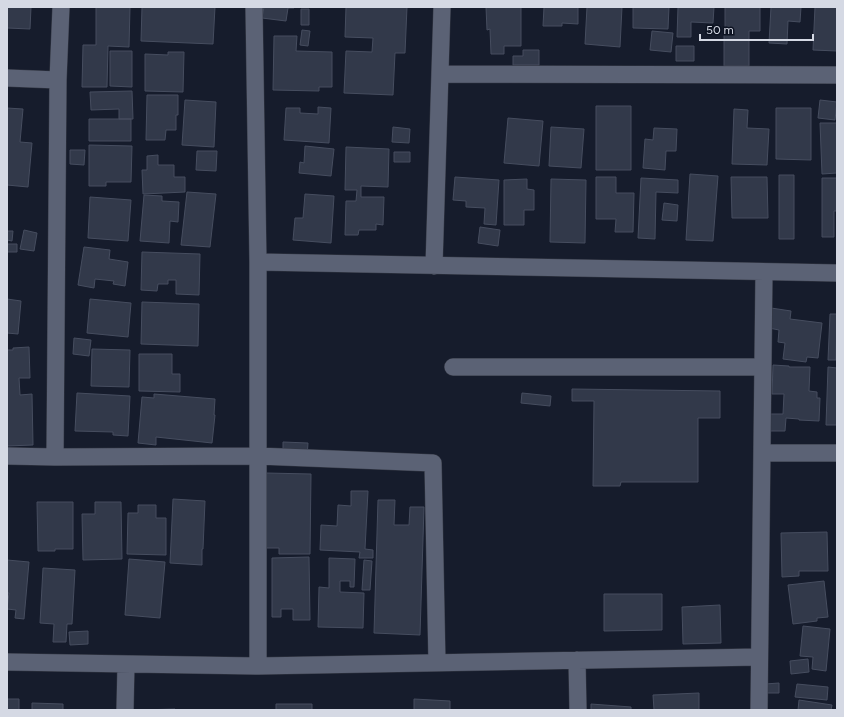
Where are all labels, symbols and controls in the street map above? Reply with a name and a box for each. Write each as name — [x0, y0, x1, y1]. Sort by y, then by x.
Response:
scale bar — [700, 16, 813, 42]
text: 50 m — [706, 23, 734, 37]

